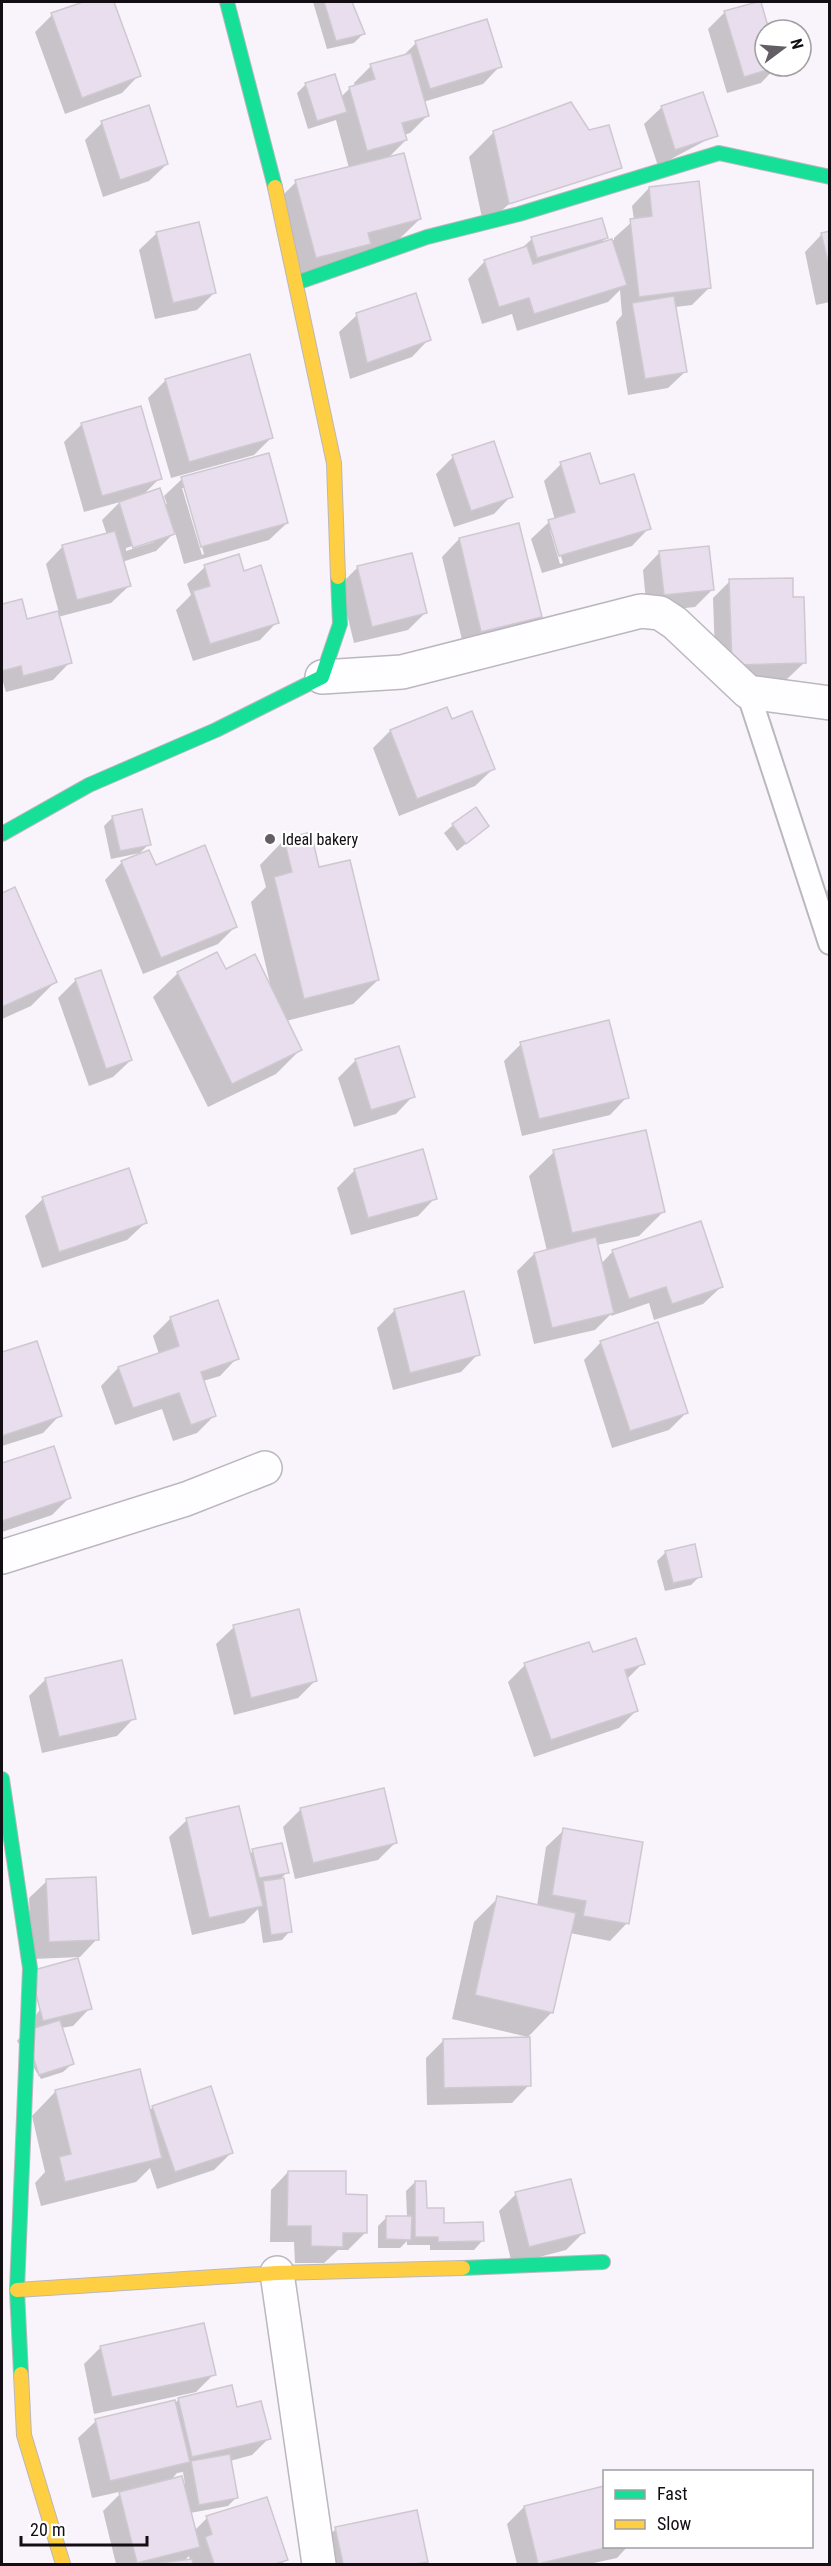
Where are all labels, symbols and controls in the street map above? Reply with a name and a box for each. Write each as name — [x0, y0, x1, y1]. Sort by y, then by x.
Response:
north arrow — [753, 18, 813, 78]
text: N — [786, 37, 807, 51]
place label: Ideal bakery — [282, 830, 359, 849]
marker: Ideal bakery — [263, 832, 277, 846]
legend — [603, 2470, 813, 2548]
text: Fast — [657, 2483, 688, 2504]
scale bar — [21, 2509, 147, 2547]
text: Slow — [657, 2513, 692, 2534]
text: 20 m — [30, 2519, 65, 2540]

